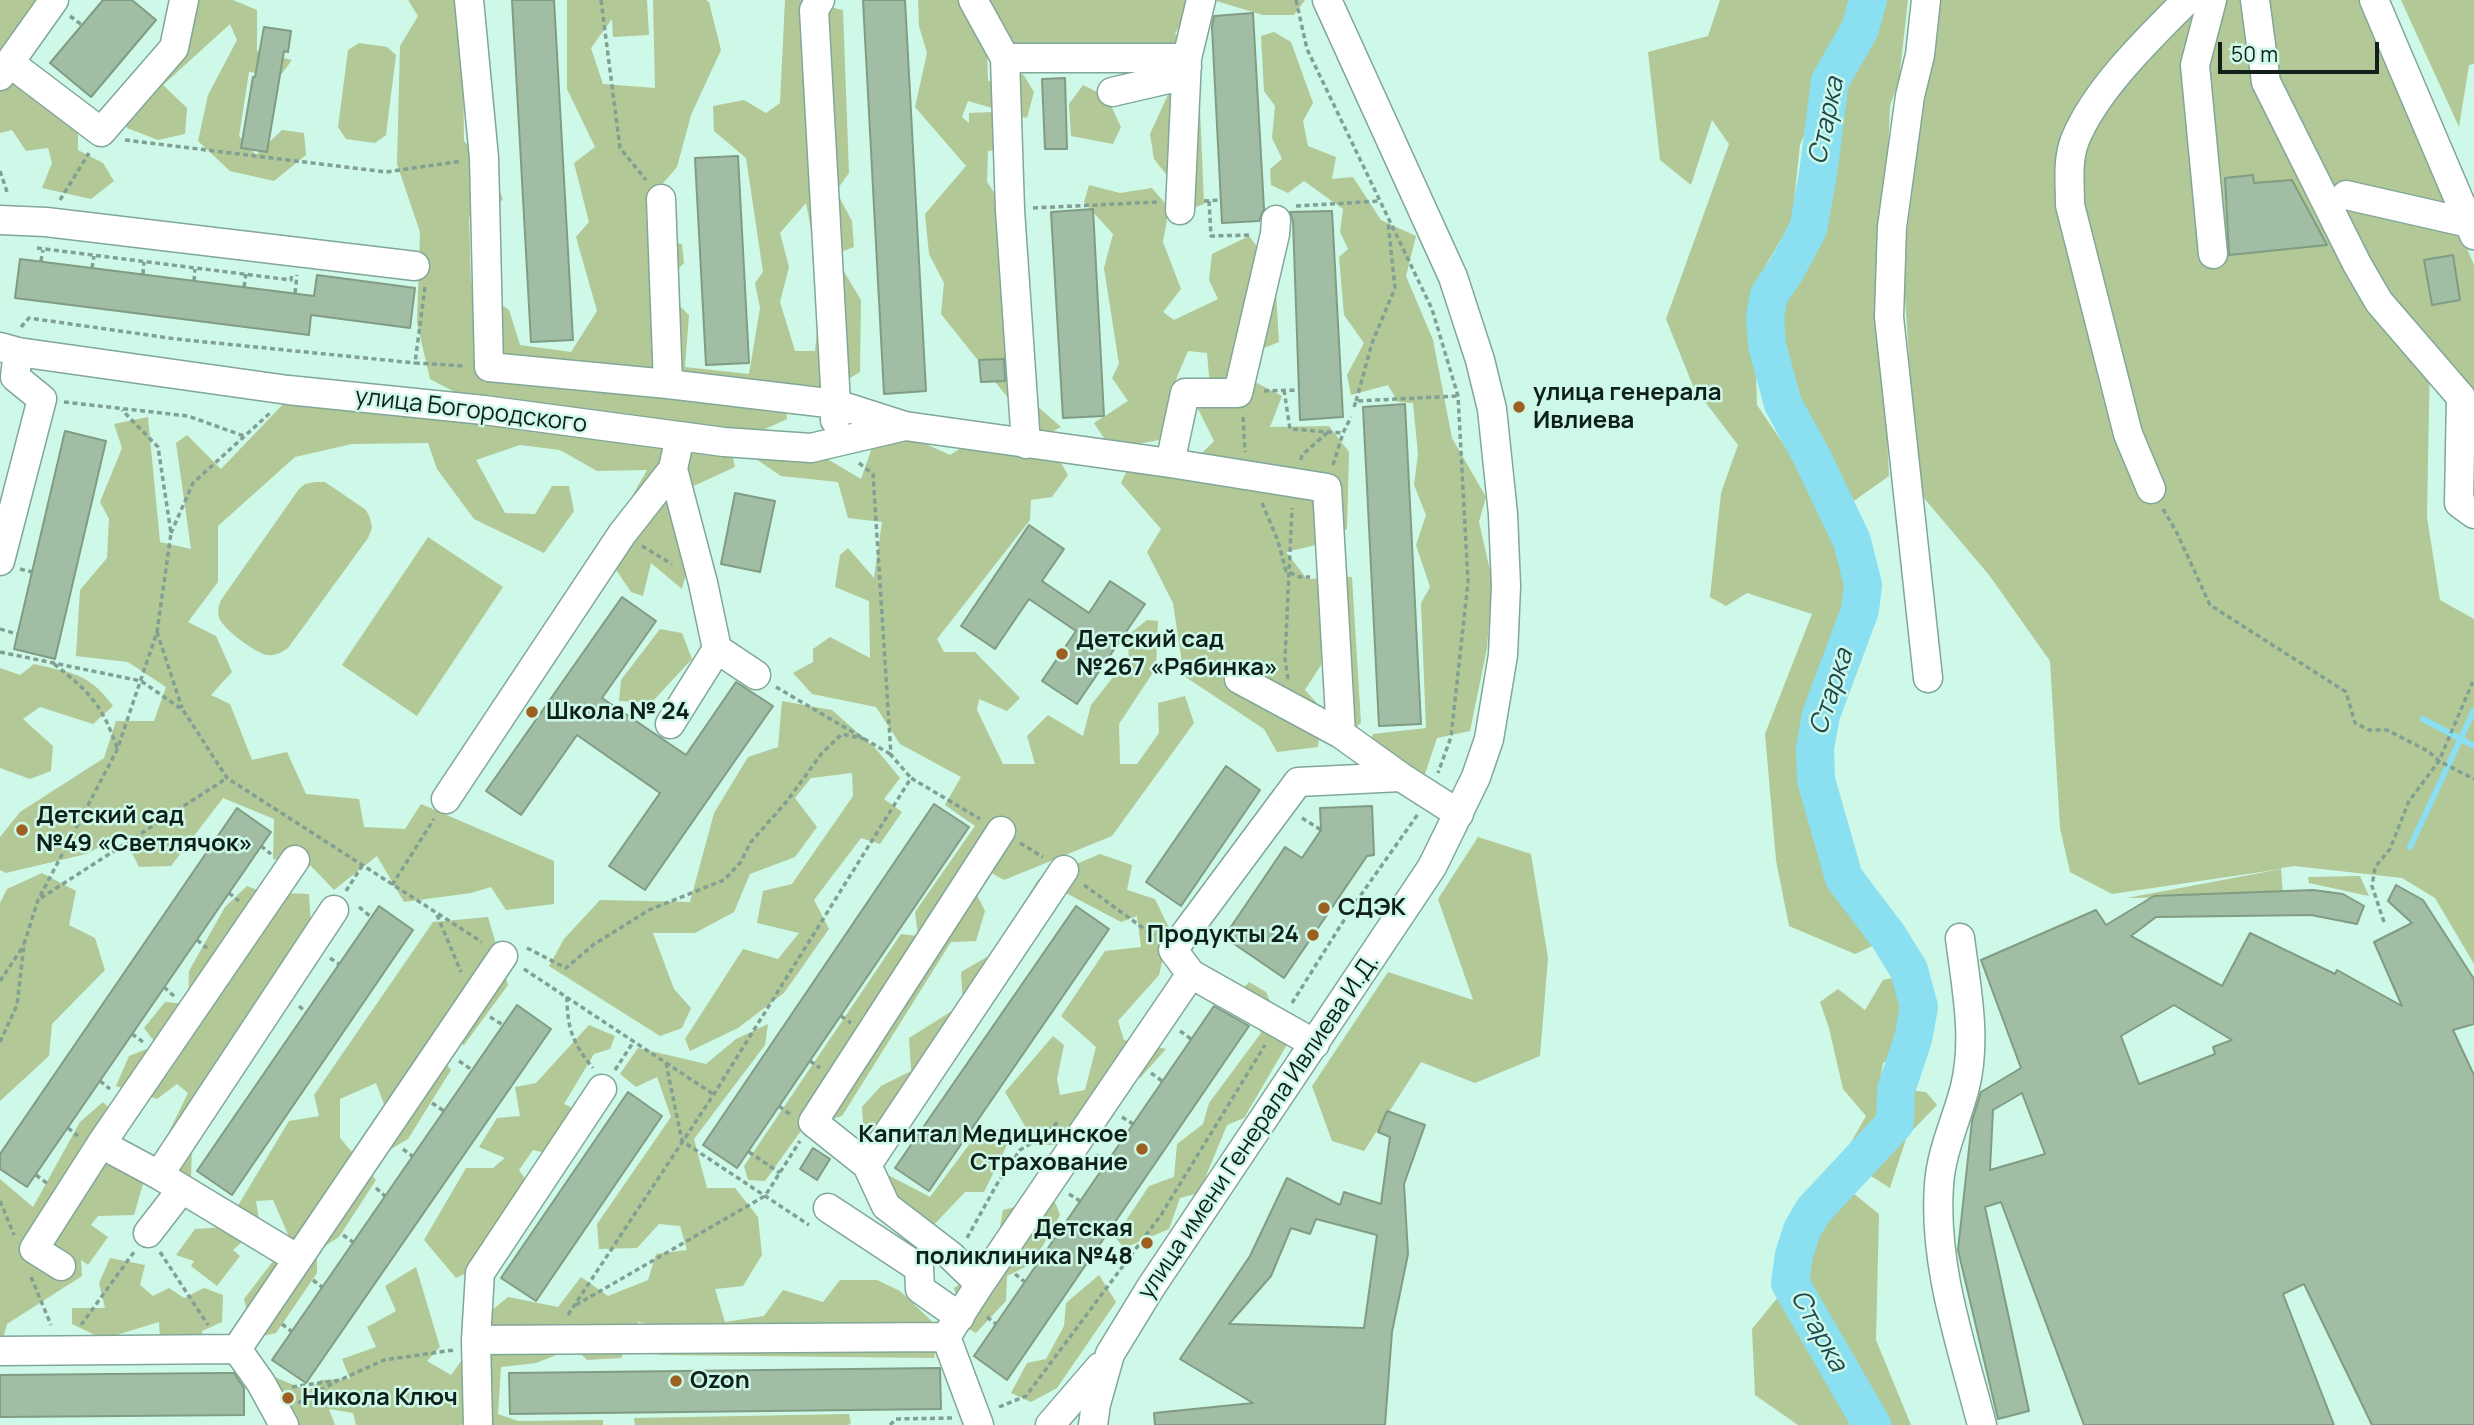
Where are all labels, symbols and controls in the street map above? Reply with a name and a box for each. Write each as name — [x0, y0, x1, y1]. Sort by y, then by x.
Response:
scale bar — [2222, 28, 2383, 72]
text: 50 m — [2231, 40, 2278, 68]
water label: Старка — [1803, 75, 1851, 167]
place label: улица генерала Ивлиева — [1533, 379, 1722, 435]
street label: улица Богородского — [353, 382, 589, 440]
marker: улица генерала Ивлиева — [1511, 399, 1527, 415]
place label: Детский сад №267 «Рябинка» — [1076, 626, 1278, 682]
water label: Старка — [1804, 645, 1860, 739]
marker: Детский сад №267 «Рябинка» — [1054, 646, 1070, 662]
place label: Школа № 24 — [546, 698, 690, 726]
marker: Школа № 24 — [524, 704, 540, 720]
place label: Детский сад №49 «Светлячок» — [36, 802, 253, 858]
marker: Детский сад №49 «Светлячок» — [14, 822, 30, 838]
place label: СДЭК — [1338, 894, 1406, 922]
marker: СДЭК — [1316, 900, 1332, 916]
place label: Продукты 24 — [1147, 921, 1299, 949]
marker: Продукты 24 — [1305, 927, 1321, 943]
street label: улица имени Генерала Ивлиева И.Д. — [1132, 949, 1386, 1305]
place label: Капитал Медицинское Страхование — [858, 1121, 1128, 1177]
marker: Капитал Медицинское Страхование — [1134, 1141, 1150, 1157]
place label: Детская поликлиника №48 — [915, 1215, 1133, 1271]
marker: Детская поликлиника №48 — [1139, 1235, 1155, 1251]
water label: Старка — [1783, 1285, 1853, 1377]
place label: Ozon — [690, 1367, 750, 1395]
marker: Ozon — [668, 1373, 684, 1389]
place label: Никола Ключ — [302, 1384, 458, 1412]
marker: Никола Ключ — [280, 1390, 296, 1406]

